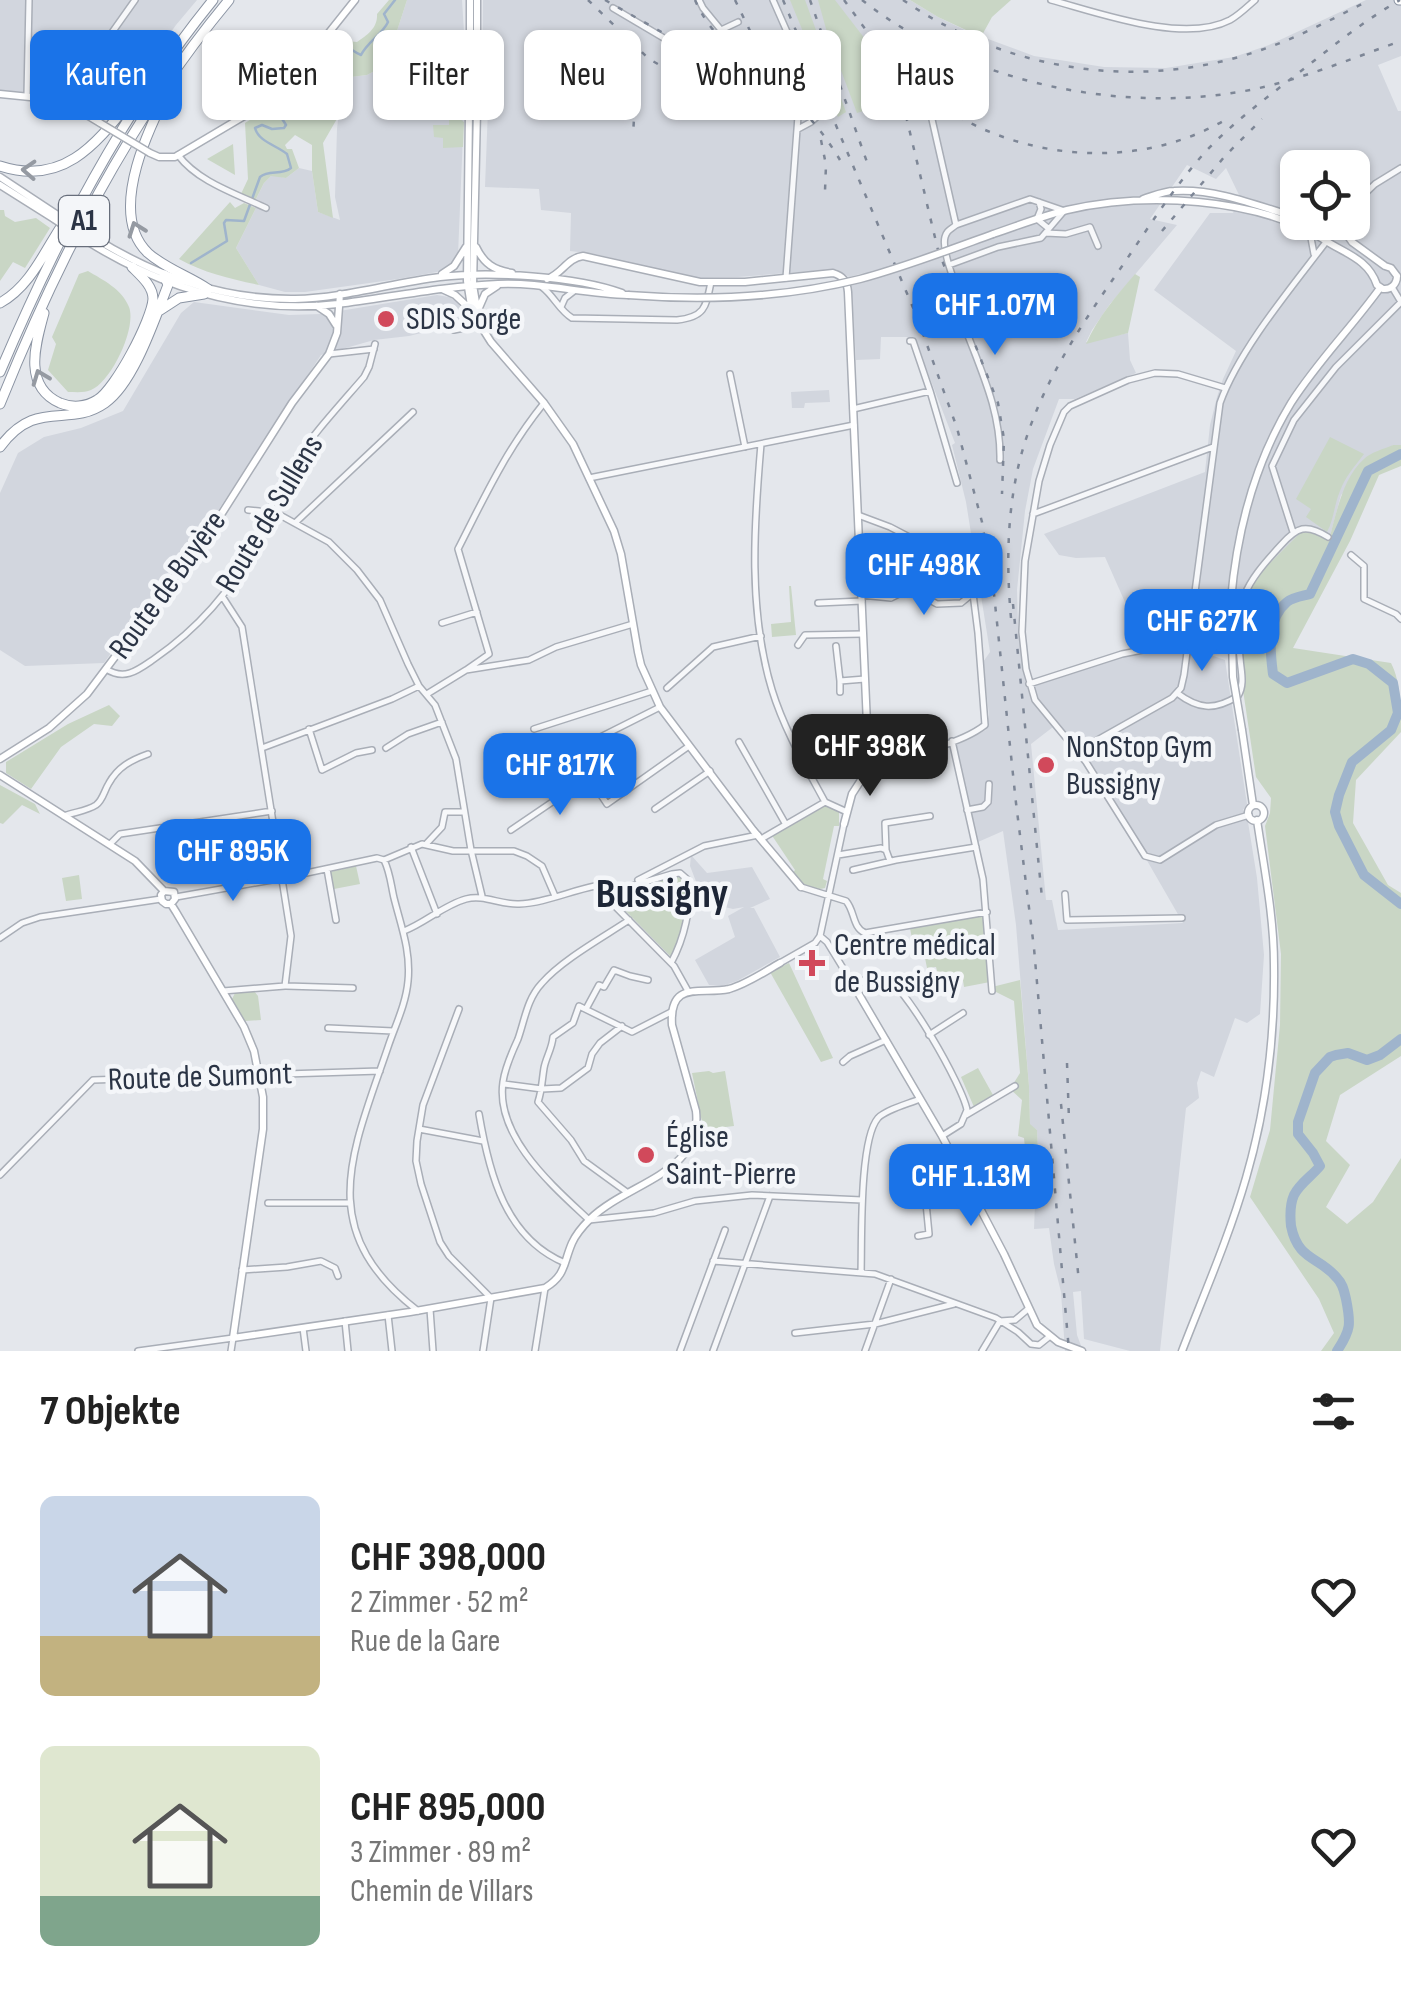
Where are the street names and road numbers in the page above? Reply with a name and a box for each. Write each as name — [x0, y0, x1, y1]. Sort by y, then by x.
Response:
road number: A1 — [59, 196, 109, 246]
street label: Route de Sullens — [208, 428, 332, 600]
street label: Route de Buyère — [101, 503, 235, 667]
street label: Route de Sumont — [107, 1054, 293, 1100]

